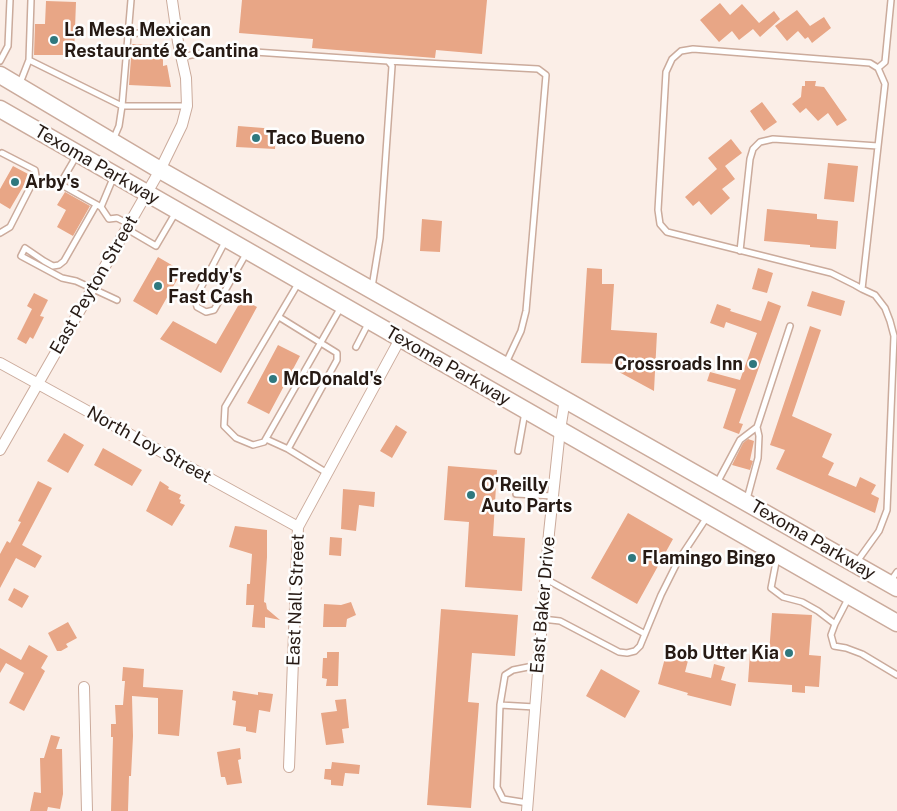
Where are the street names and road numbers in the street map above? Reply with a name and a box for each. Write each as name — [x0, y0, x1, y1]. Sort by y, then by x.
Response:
street label: Texoma Parkway — [31, 120, 163, 210]
street label: East Peyton Street — [46, 212, 142, 358]
street label: Texoma Parkway — [382, 321, 514, 411]
street label: North Loy Street — [83, 402, 215, 488]
street label: Texoma Parkway — [747, 495, 879, 585]
street label: East Nall Street — [283, 534, 309, 666]
street label: East Baker Drive — [526, 536, 560, 674]

